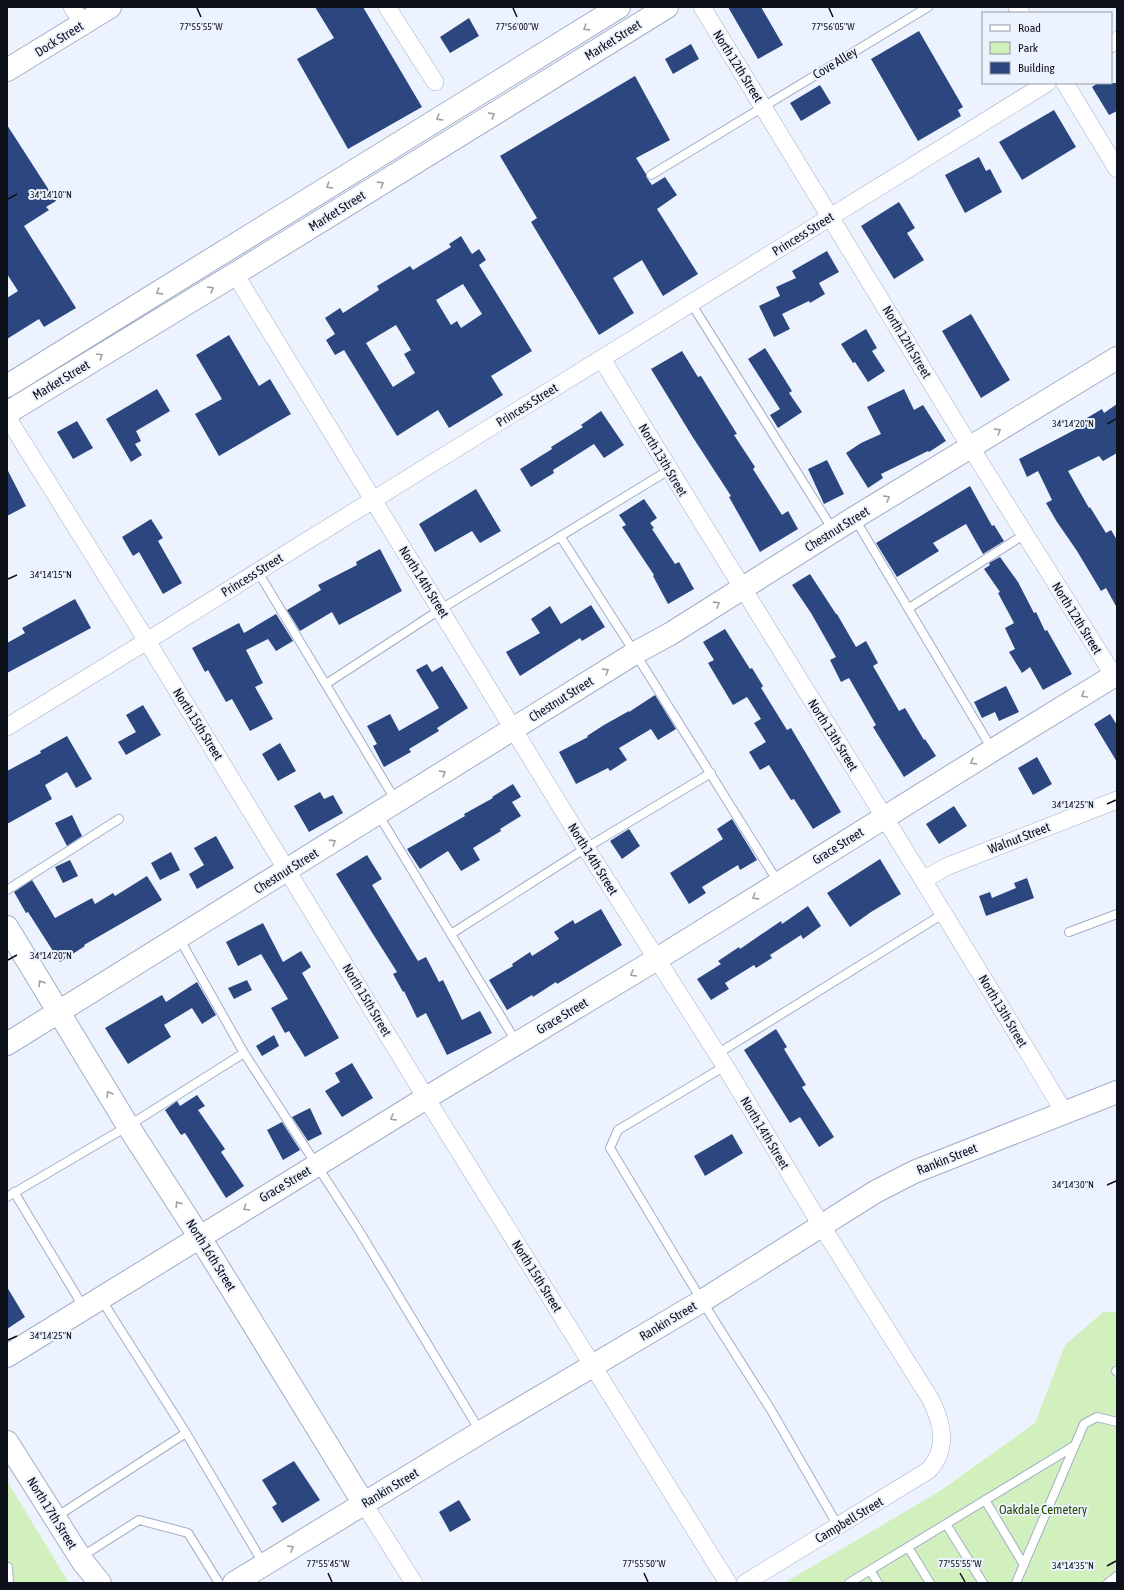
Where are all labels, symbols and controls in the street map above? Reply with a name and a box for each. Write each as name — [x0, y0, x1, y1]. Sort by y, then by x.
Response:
legend — [982, 12, 1112, 84]
street label: Market Street — [582, 17, 644, 63]
street label: Dock Street — [32, 18, 86, 60]
text: 77°55'55"W — [179, 21, 223, 32]
text: 77°56'00"W — [495, 21, 539, 32]
text: 77°56'05"W — [811, 21, 855, 32]
text: Road — [1018, 21, 1041, 35]
one-way arrow — [583, 23, 590, 30]
street label: North 12th Street — [710, 27, 766, 105]
text: Park — [1018, 41, 1039, 55]
street label: Cove Alley — [810, 44, 860, 82]
text: Building — [1018, 61, 1056, 75]
one-way arrow — [437, 113, 444, 120]
one-way arrow — [488, 113, 495, 120]
one-way arrow — [377, 181, 384, 188]
one-way arrow — [326, 182, 333, 189]
street label: Market Street — [306, 188, 368, 234]
text: 34°14'10"N — [30, 189, 72, 200]
street label: Princess Street — [769, 209, 837, 259]
one-way arrow — [207, 286, 214, 293]
one-way arrow — [156, 287, 163, 294]
street label: North 12th Street — [879, 303, 935, 381]
one-way arrow — [96, 354, 103, 361]
street label: Market Street — [30, 357, 93, 403]
street label: Princess Street — [493, 380, 561, 430]
text: 34°14'20"N — [1052, 418, 1094, 429]
street label: North 13th Street — [635, 421, 691, 499]
one-way arrow — [994, 429, 1001, 436]
one-way arrow — [883, 496, 890, 503]
street label: Chestnut Street — [802, 503, 872, 555]
street label: North 14th Street — [396, 543, 452, 621]
street label: Princess Street — [218, 550, 286, 600]
text: 34°14'15"N — [30, 569, 72, 580]
street label: North 12th Street — [1049, 579, 1105, 657]
one-way arrow — [713, 601, 720, 609]
one-way arrow — [602, 668, 609, 676]
street label: Chestnut Street — [526, 673, 596, 725]
street label: North 15th Street — [170, 685, 226, 763]
one-way arrow — [1081, 690, 1088, 697]
street label: North 13th Street — [805, 696, 861, 774]
one-way arrow — [970, 758, 977, 765]
one-way arrow — [439, 770, 446, 777]
text: 34°14'25"N — [1052, 799, 1094, 810]
street label: Walnut Street — [986, 819, 1052, 857]
street label: North 14th Street — [565, 820, 621, 898]
street label: Grace Street — [810, 824, 867, 868]
one-way arrow — [328, 839, 335, 846]
street label: Chestnut Street — [251, 845, 321, 897]
one-way arrow — [752, 893, 759, 900]
text: 34°14'20"N — [30, 950, 72, 961]
street label: North 15th Street — [339, 961, 395, 1039]
one-way arrow — [630, 969, 637, 976]
street label: North 13th Street — [975, 972, 1031, 1050]
one-way arrow — [39, 980, 46, 987]
street label: Grace Street — [533, 995, 591, 1037]
one-way arrow — [106, 1091, 114, 1098]
street label: North 14th Street — [737, 1094, 793, 1172]
one-way arrow — [390, 1113, 397, 1121]
street label: Rankin Street — [915, 1140, 980, 1178]
street label: Grace Street — [256, 1163, 314, 1205]
text: 34°14'30"N — [1052, 1179, 1094, 1190]
one-way arrow — [176, 1201, 183, 1208]
one-way arrow — [243, 1203, 250, 1210]
street label: North 16th Street — [183, 1216, 239, 1294]
street label: North 15th Street — [509, 1237, 565, 1315]
street label: Rankin Street — [637, 1298, 699, 1344]
text: 34°14'25"N — [30, 1330, 72, 1341]
street label: Rankin Street — [359, 1465, 421, 1511]
street label: North 17th Street — [24, 1474, 80, 1552]
street label: Campbell Street — [812, 1494, 886, 1546]
park label: Oakdale Cemetery — [999, 1502, 1088, 1517]
one-way arrow — [287, 1546, 294, 1553]
text: 77°55'45"W — [306, 1558, 350, 1569]
text: 77°55'50"W — [622, 1558, 666, 1569]
text: 77°55'55"W — [938, 1558, 982, 1569]
text: 34°14'35"N — [1052, 1560, 1094, 1571]

